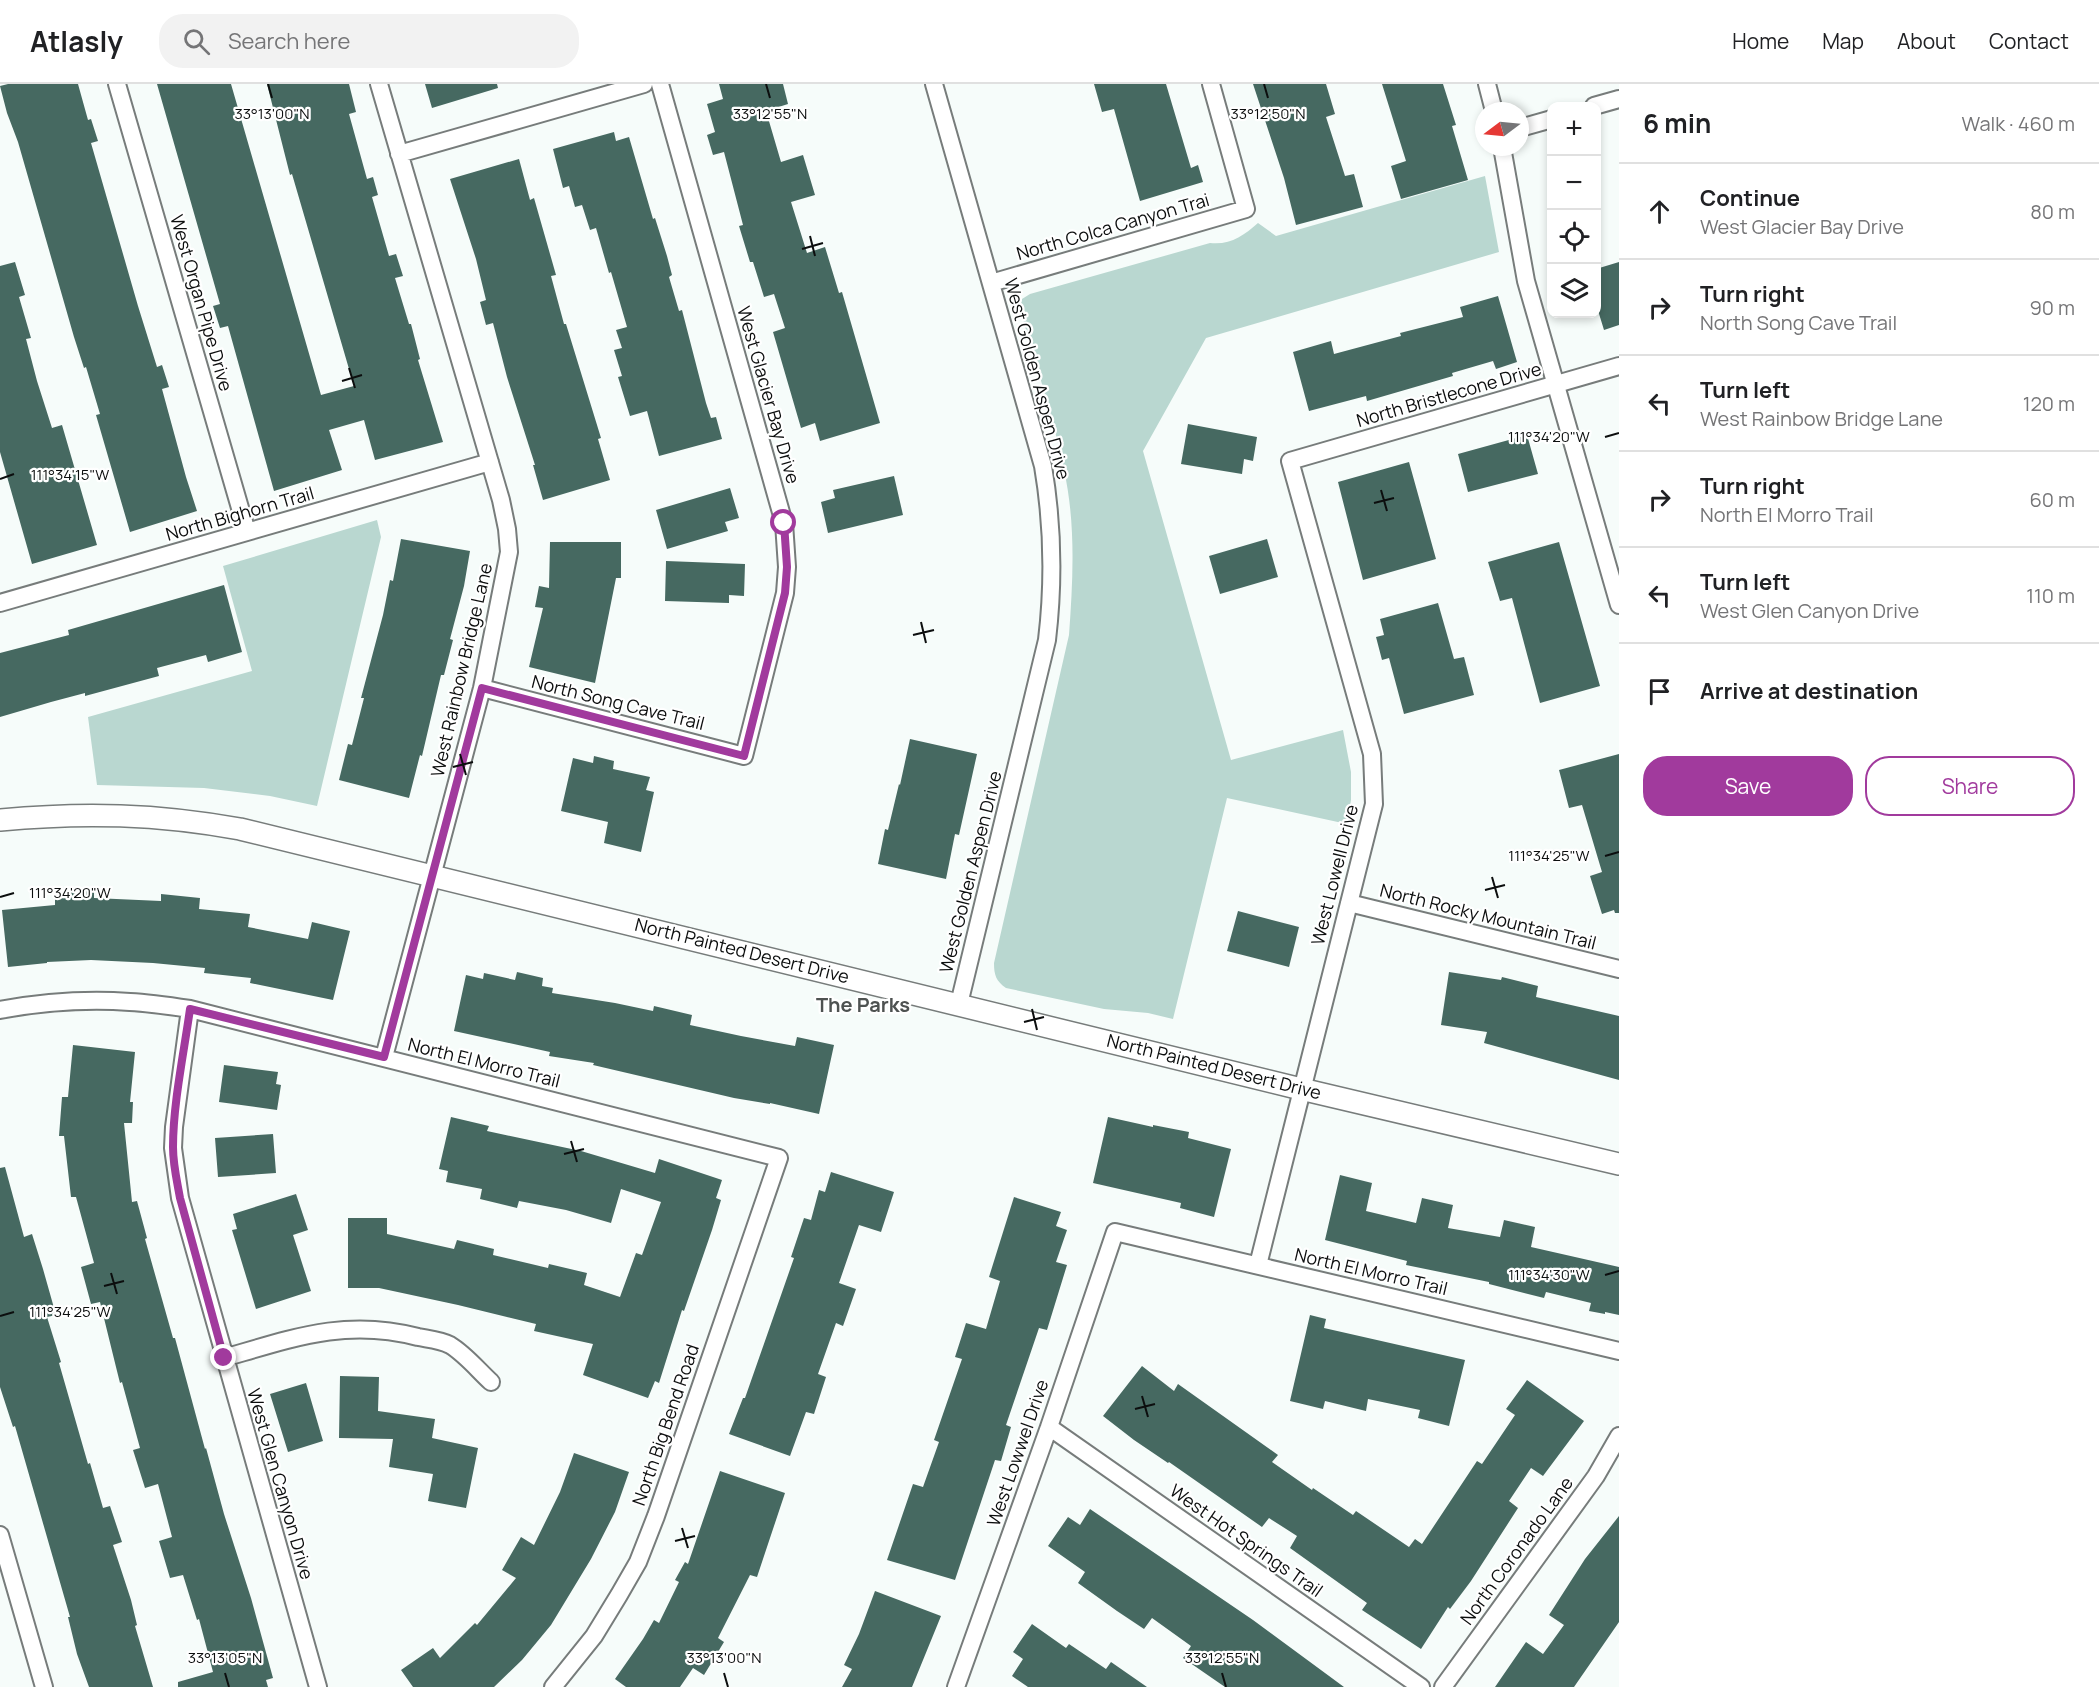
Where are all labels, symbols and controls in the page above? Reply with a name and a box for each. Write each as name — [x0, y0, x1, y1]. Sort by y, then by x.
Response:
search box — [159, 14, 579, 68]
text: Atlasly — [30, 22, 123, 60]
icon: search — [180, 25, 213, 58]
text: Search here — [228, 26, 350, 56]
text: Home — [1732, 27, 1789, 55]
text: Map — [1822, 27, 1864, 55]
text: About — [1897, 27, 1956, 55]
text: Contact — [1989, 27, 2069, 55]
north arrow — [1475, 102, 1529, 156]
map controls — [1547, 102, 1601, 318]
button: + — [1547, 102, 1601, 156]
text: 33°13'00"N — [234, 103, 310, 124]
text: 33°12'55"N — [733, 103, 807, 124]
text: 33°12'50"N — [1231, 103, 1305, 124]
text: 6 min — [1643, 105, 1711, 141]
text: Walk · 460 m — [1962, 110, 2075, 137]
button: − — [1547, 156, 1601, 210]
text: Continue — [1700, 183, 1800, 213]
street label: North Colca Canyon Trai — [1013, 187, 1212, 265]
icon: ahead — [1643, 195, 1676, 228]
text: 80 m — [2030, 198, 2075, 225]
button: locate — [1547, 210, 1601, 264]
street label: West Organ Pipe Drive — [165, 212, 239, 394]
text: West Glacier Bay Drive — [1700, 213, 1904, 240]
button: layers — [1547, 264, 1601, 318]
street label: West Golden Aspen Drive — [1000, 275, 1076, 482]
text: Turn right — [1700, 279, 1805, 309]
icon: right — [1643, 291, 1676, 324]
text: 90 m — [2029, 294, 2075, 321]
street label: West Glacier Bay Drive — [732, 303, 806, 486]
text: North Song Cave Trail — [1700, 309, 1897, 336]
street label: North Bristlecone Drive — [1353, 356, 1544, 432]
text: Turn left — [1700, 375, 1790, 405]
icon: left — [1643, 387, 1676, 420]
text: 120 m — [2023, 390, 2075, 417]
text: West Rainbow Bridge Lane — [1700, 405, 1943, 432]
text: 111°34'20"W — [1508, 426, 1590, 447]
text: 111°34'15"W — [31, 464, 109, 485]
text: Turn right — [1700, 471, 1805, 501]
street label: North Bighorn Trail — [163, 480, 317, 546]
icon: right — [1643, 483, 1676, 516]
text: 60 m — [2029, 486, 2075, 513]
text: North El Morro Trail — [1700, 501, 1874, 528]
route start — [770, 509, 796, 535]
street label: West Rainbow Bridge Lane — [425, 561, 497, 779]
text: Turn left — [1700, 567, 1790, 597]
icon: left — [1643, 579, 1676, 612]
text: 110 m — [2026, 582, 2075, 609]
text: West Glen Canyon Drive — [1700, 597, 1919, 624]
street label: North Song Cave Trail — [529, 669, 707, 735]
icon: arrive — [1643, 675, 1676, 708]
text: Arrive at destination — [1700, 676, 1918, 706]
button: Save — [1643, 756, 1853, 816]
button: Share — [1865, 756, 2075, 816]
street label: West Golden Aspen Drive — [933, 768, 1007, 975]
street label: West Lowell Drive — [1305, 802, 1363, 948]
text: 111°34'25"W — [1508, 845, 1590, 866]
street label: North Rocky Mountain Trail — [1378, 878, 1599, 955]
text: 111°34'20"W — [29, 882, 111, 903]
street label: North Painted Desert Drive — [633, 912, 852, 988]
district label: The Parks — [816, 991, 910, 1018]
street label: North Painted Desert Drive — [1105, 1028, 1324, 1104]
street label: North El Morro Trail — [406, 1031, 563, 1093]
street label: North El Morro Trail — [1292, 1242, 1450, 1300]
text: 111°34'30"W — [1508, 1264, 1590, 1285]
text: 111°34'25"W — [29, 1301, 111, 1322]
street label: North Big Bend Road — [626, 1341, 704, 1509]
route end — [210, 1344, 236, 1370]
street label: West Lowwel Drive — [981, 1376, 1053, 1529]
street label: West Glen Canyon Drive — [242, 1386, 320, 1582]
street label: North Coronado Lane — [1454, 1472, 1578, 1629]
street label: West Hot Springs Trail — [1165, 1478, 1328, 1602]
text: 33°13'05"N — [188, 1647, 262, 1668]
text: 33°13'00"N — [686, 1647, 762, 1668]
text: 33°12'55"N — [1185, 1647, 1259, 1668]

